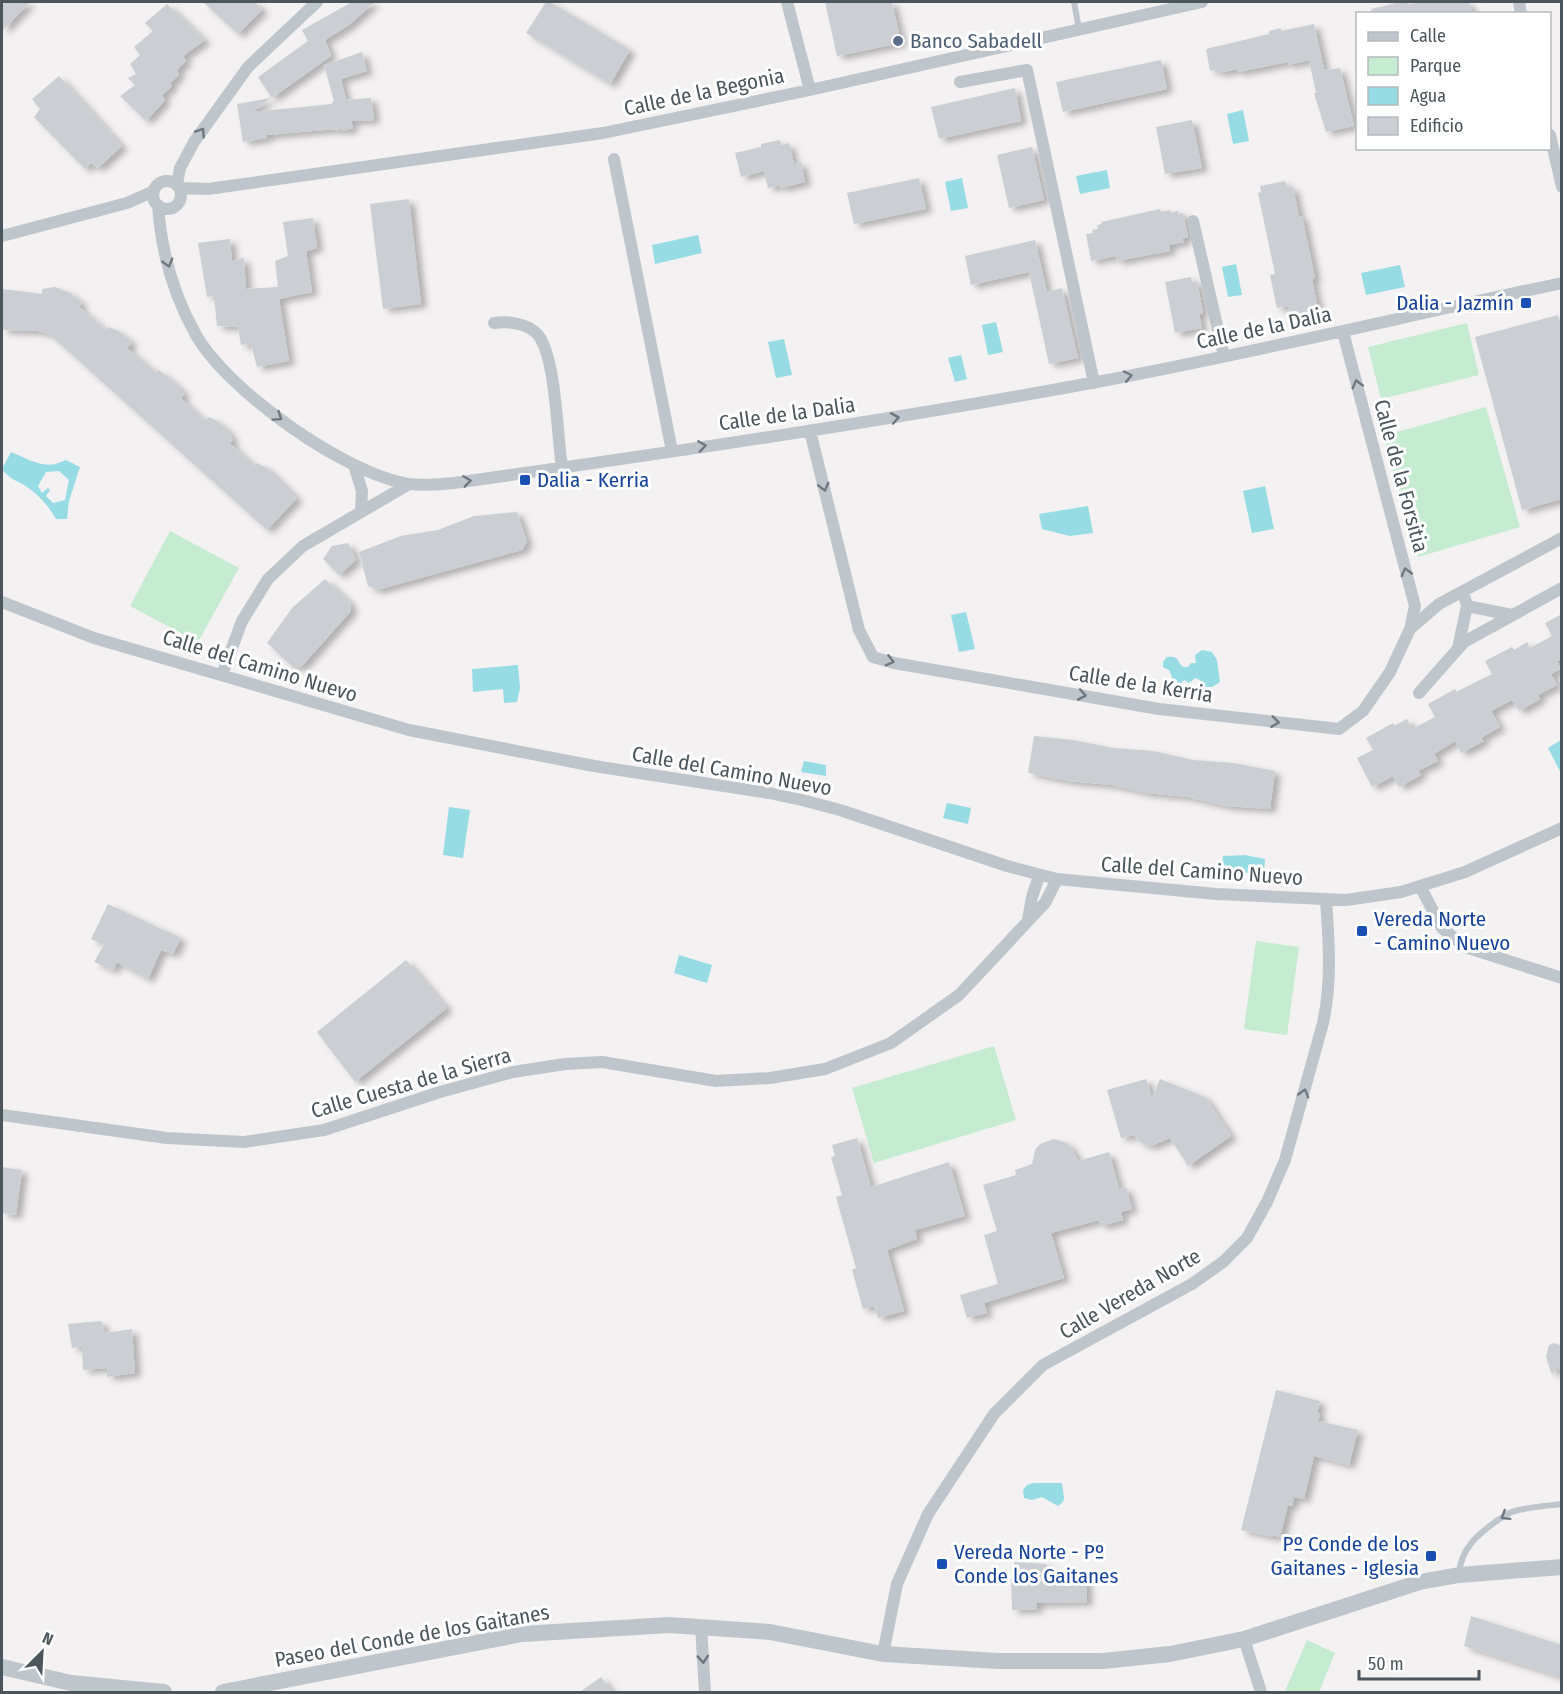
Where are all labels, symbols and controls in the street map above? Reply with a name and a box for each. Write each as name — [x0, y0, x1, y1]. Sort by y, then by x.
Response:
legend — [1356, 12, 1551, 150]
text: Calle — [1410, 25, 1446, 47]
place label: Banco Sabadell — [910, 28, 1043, 54]
marker: Banco Sabadell — [891, 34, 905, 48]
text: Parque — [1410, 55, 1461, 77]
street label: Calle de la Begonia — [622, 62, 786, 122]
text: Agua — [1410, 85, 1446, 107]
text: Edificio — [1410, 115, 1463, 137]
one-way arrow — [193, 127, 204, 138]
one-way arrow — [160, 258, 173, 268]
place label: Dalia - Jazmín — [1396, 290, 1514, 316]
marker: Dalia - Jazmín — [1519, 296, 1533, 310]
street label: Calle de la Dalia — [1194, 301, 1334, 355]
one-way arrow — [1123, 370, 1133, 383]
one-way arrow — [1351, 379, 1364, 389]
street label: Calle de la Dalia — [717, 392, 857, 436]
street label: Calle de la Forsitia — [1368, 397, 1434, 555]
one-way arrow — [272, 410, 283, 421]
one-way arrow — [890, 412, 899, 424]
one-way arrow — [697, 441, 706, 453]
place label: Dalia - Kerria — [537, 467, 649, 493]
marker: Dalia - Kerria — [518, 473, 532, 487]
one-way arrow — [463, 476, 472, 488]
one-way arrow — [816, 482, 829, 492]
one-way arrow — [1401, 568, 1413, 578]
street label: Calle del Camino Nuevo — [159, 624, 361, 708]
one-way arrow — [885, 654, 895, 667]
street label: Calle de la Kerria — [1067, 660, 1215, 708]
one-way arrow — [1078, 689, 1087, 701]
one-way arrow — [1271, 716, 1280, 728]
street label: Calle del Camino Nuevo — [630, 741, 834, 801]
street label: Calle del Camino Nuevo — [1100, 851, 1304, 891]
place label: Vereda Norte - Camino Nuevo — [1374, 906, 1510, 956]
marker: Vereda Norte - Camino Nuevo — [1355, 924, 1369, 938]
street label: Calle Cuesta de la Sierra — [308, 1042, 514, 1124]
one-way arrow — [1297, 1089, 1310, 1099]
street label: Calle Vereda Norte — [1055, 1243, 1205, 1345]
one-way arrow — [1501, 1509, 1511, 1521]
place label: Pº Conde de los Gaitanes - Iglesia — [1271, 1531, 1419, 1581]
place label: Vereda Norte - Pº Conde los Gaitanes — [954, 1539, 1118, 1589]
marker: Pº Conde de los Gaitanes - Iglesia — [1424, 1549, 1438, 1563]
marker: Vereda Norte - Pº Conde los Gaitanes — [935, 1557, 949, 1571]
street label: Paseo del Conde de los Gaitanes — [273, 1599, 551, 1673]
north arrow — [12, 1622, 72, 1682]
text: N — [40, 1628, 56, 1649]
scale bar — [1359, 1643, 1479, 1681]
text: 50 m — [1368, 1653, 1404, 1675]
one-way arrow — [696, 1655, 709, 1664]

